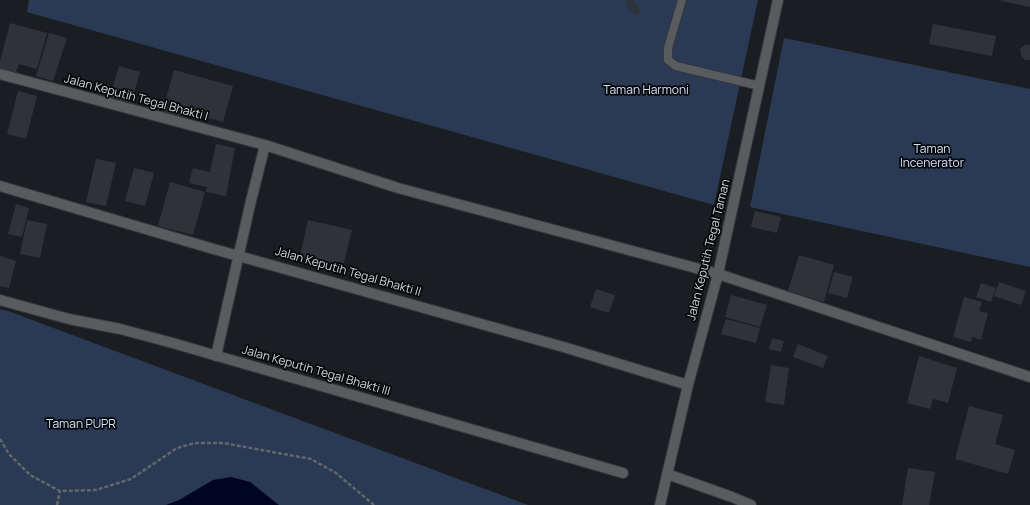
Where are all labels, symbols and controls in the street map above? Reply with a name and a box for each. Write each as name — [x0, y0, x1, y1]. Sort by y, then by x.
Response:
street label: Jalan Keputih Tegal Bhakti I — [63, 72, 209, 124]
park label: Taman Harmoni — [603, 84, 689, 98]
park label: Taman Incenerator — [900, 143, 964, 171]
street label: Jalan Keputih Tegal Taman — [684, 178, 734, 322]
street label: Jalan Keputih Tegal Bhakti II — [273, 244, 423, 300]
street label: Jalan Keputih Tegal Bhakti III — [240, 343, 392, 399]
park label: Taman PUPR — [46, 418, 116, 432]

